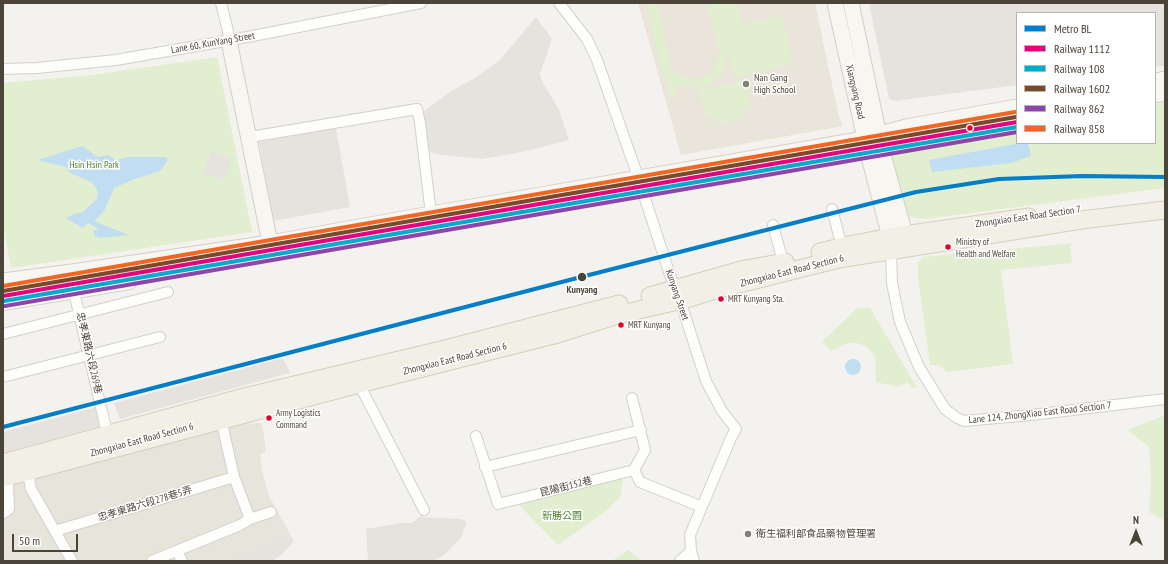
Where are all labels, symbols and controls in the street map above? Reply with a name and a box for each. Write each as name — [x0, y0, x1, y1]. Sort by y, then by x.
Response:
legend — [1016, 12, 1156, 144]
text: Metro BL — [1054, 21, 1092, 36]
street label: Lane 60, KunYang Street — [170, 30, 256, 56]
text: Railway 1112 — [1054, 41, 1110, 56]
text: Railway 108 — [1054, 61, 1105, 76]
street label: Xiangyang Road — [843, 64, 867, 120]
place label: Nan Gang High School — [754, 72, 796, 96]
marker: Nan Gang High School — [741, 79, 751, 89]
text: Railway 1602 — [1054, 81, 1110, 96]
text: Railway 862 — [1054, 101, 1105, 116]
text: Railway 858 — [1054, 121, 1105, 136]
unlabelled marker — [965, 123, 975, 133]
park label: Hsin Hsin Park — [69, 159, 119, 171]
street label: Zhongxiao East Road Section 7 — [974, 204, 1082, 230]
place label: Ministry of Health and Welfare — [956, 237, 1016, 258]
marker: Ministry of Health and Welfare — [943, 242, 953, 252]
street label: Zhongxiao East Road Section 6 — [739, 252, 845, 290]
street label: Kunyang Street — [663, 268, 691, 322]
marker: Kunyang — [576, 271, 588, 283]
place label: Kunyang — [566, 284, 598, 296]
marker: MRT Kunyang Sta. — [716, 294, 726, 304]
place label: MRT Kunyang Sta. — [728, 294, 784, 304]
street label: 忠孝東路六段269巷 — [74, 311, 104, 395]
marker: MRT Kunyang — [616, 320, 626, 330]
place label: MRT Kunyang — [628, 320, 670, 330]
street label: Zhongxiao East Road Section 6 — [402, 340, 508, 378]
street label: Lane 124, ZhongXiao East Road Section 7 — [968, 400, 1112, 426]
place label: Army Logistics Command — [276, 408, 321, 429]
marker: Army Logistics Command — [264, 413, 274, 423]
street label: Zhongxiao East Road Section 6 — [89, 420, 195, 460]
street label: 昆陽街152巷 — [539, 475, 593, 499]
street label: 忠孝東路六段278巷5弄 — [96, 484, 194, 524]
park label: 新勝公園 — [542, 510, 582, 522]
north arrow — [1116, 512, 1156, 552]
text: N — [1133, 513, 1139, 527]
scale bar — [14, 526, 80, 552]
place label: 衛生福利部食品藥物管理署 — [756, 528, 876, 540]
marker: 衛生福利部食品藥物管理署 — [743, 529, 753, 539]
text: 50 m — [19, 533, 40, 548]

